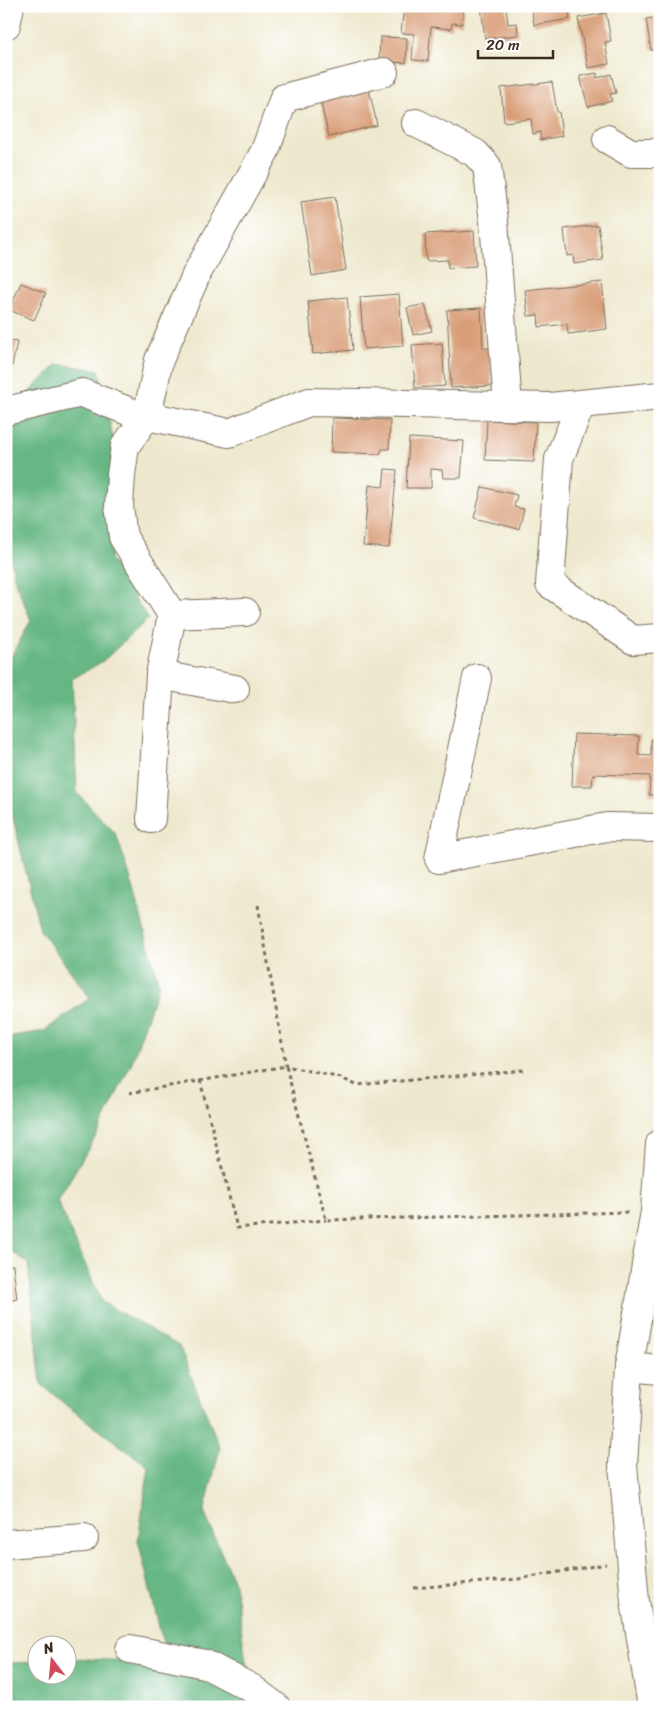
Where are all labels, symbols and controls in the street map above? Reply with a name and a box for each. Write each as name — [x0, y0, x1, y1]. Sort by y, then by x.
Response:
scale bar — [478, 28, 554, 60]
text: 20 m — [486, 32, 520, 58]
text: N — [39, 1635, 57, 1662]
north arrow — [28, 1636, 78, 1686]

